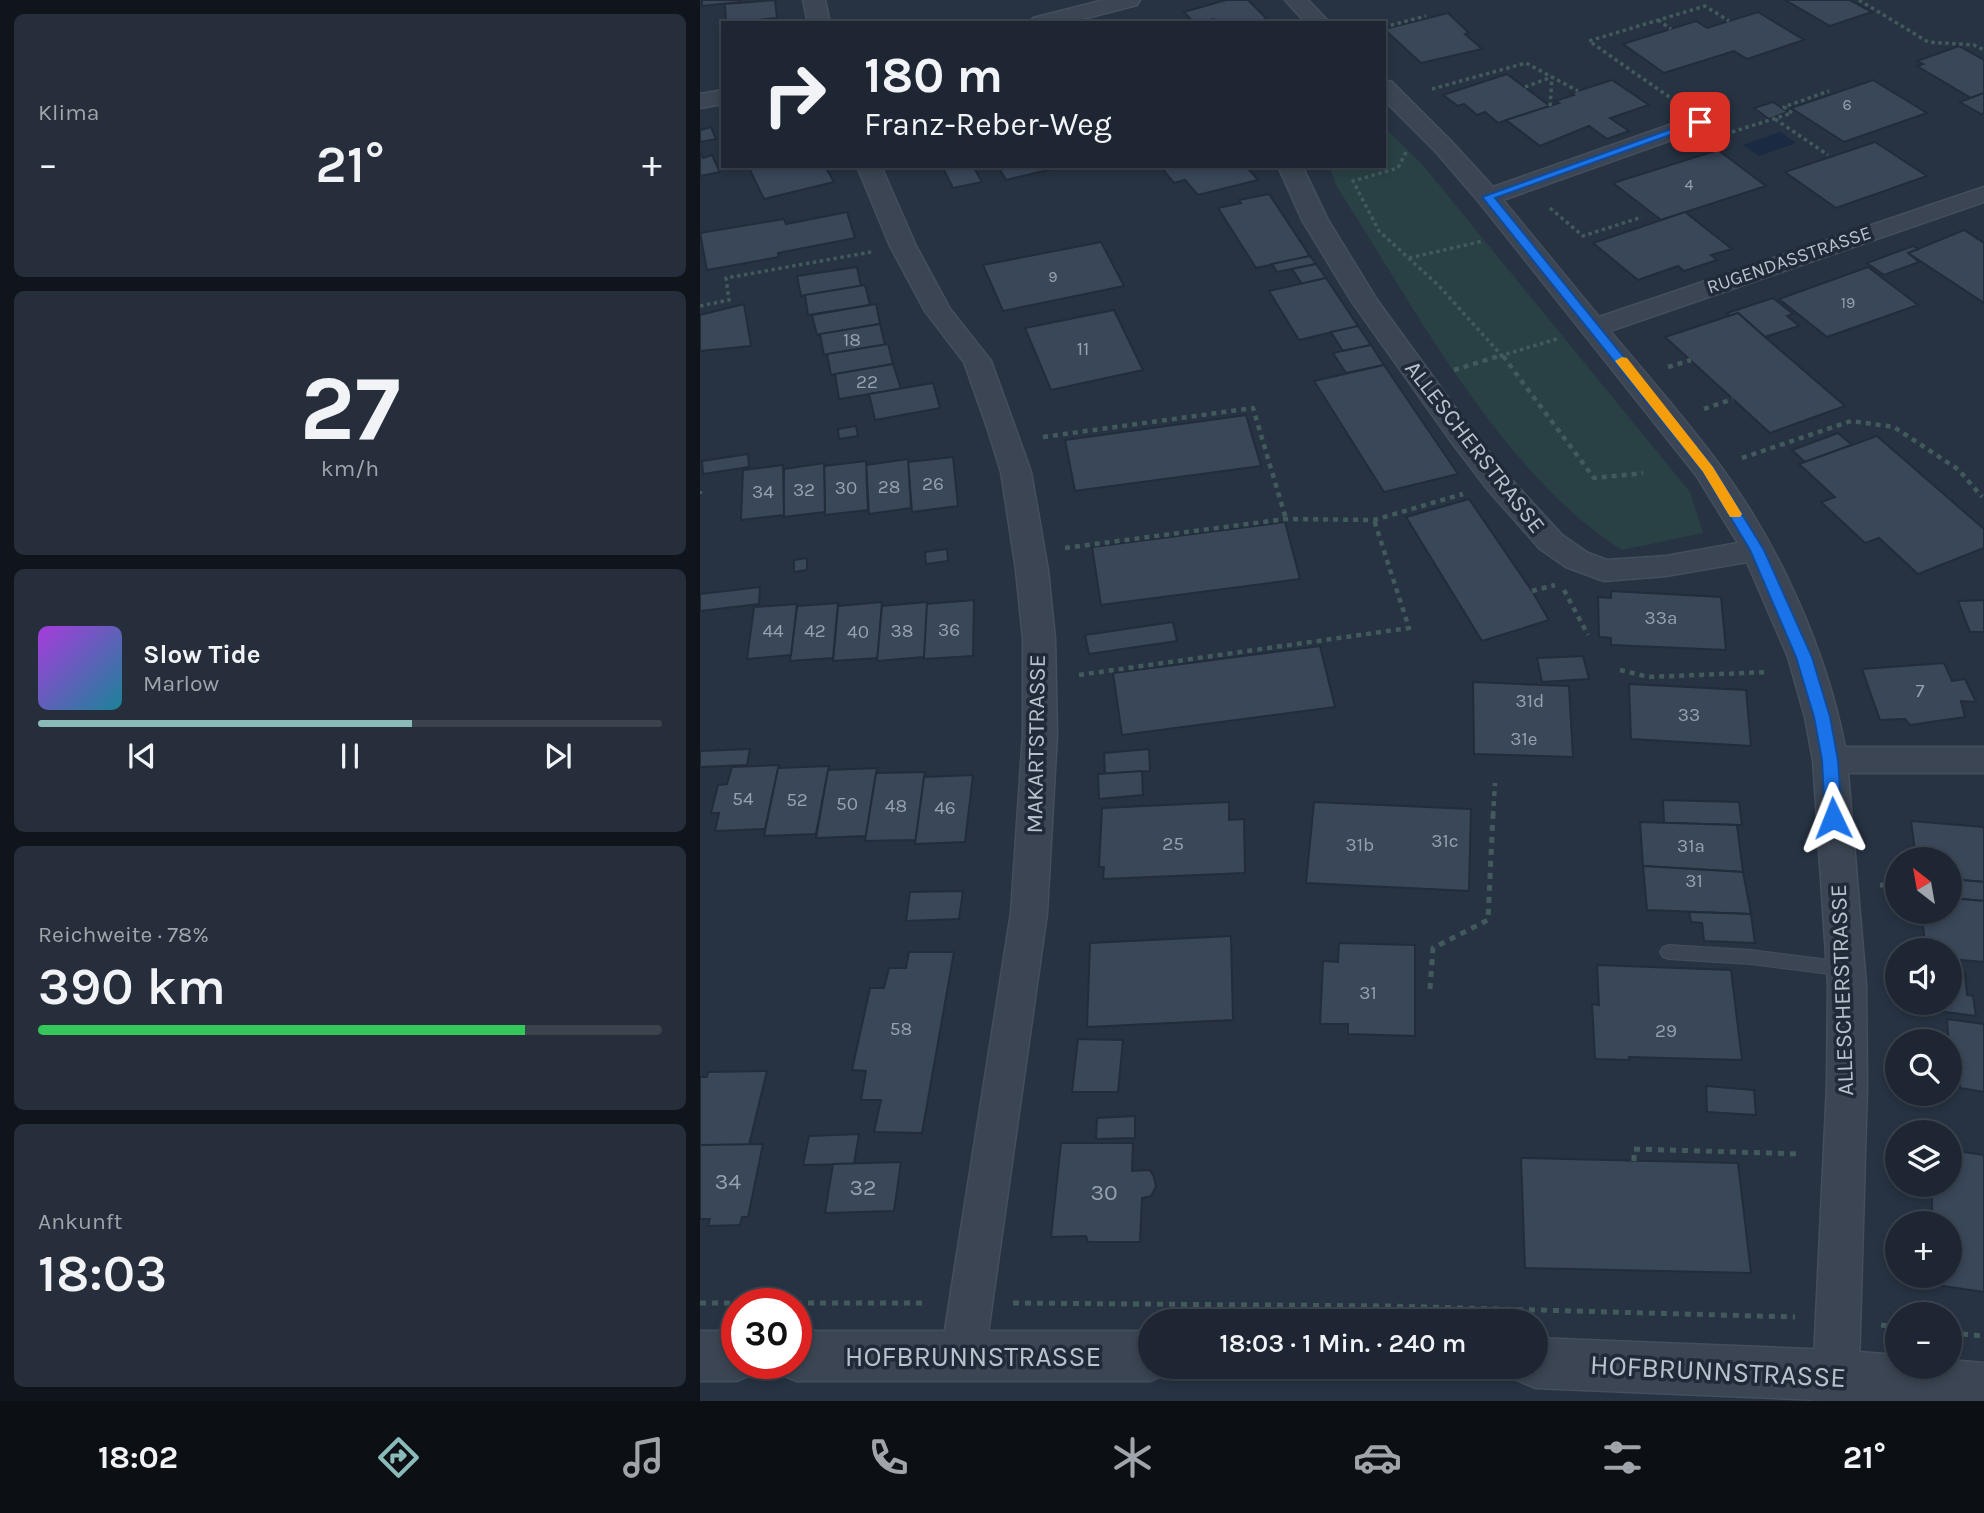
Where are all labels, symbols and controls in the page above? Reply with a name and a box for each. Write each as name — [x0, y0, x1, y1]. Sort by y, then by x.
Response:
text: 180 m — [864, 47, 1003, 104]
icon: right — [749, 49, 840, 140]
pin — [1670, 92, 1730, 152]
house number: 6 — [1842, 95, 1852, 114]
text: Klima — [38, 99, 99, 126]
icon: arrive — [1681, 103, 1719, 141]
text: Franz-Reber-Weg — [864, 106, 1112, 143]
text: 21° — [316, 134, 384, 195]
text: − — [38, 142, 58, 187]
text: + — [642, 142, 662, 187]
house number: 4 — [1685, 175, 1694, 194]
street label: RUGENDASSTRASSE — [1704, 222, 1874, 298]
house number: 9 — [1048, 267, 1058, 286]
house number: 19 — [1841, 293, 1855, 312]
house number: 18 — [843, 329, 861, 351]
house number: 11 — [1077, 338, 1089, 360]
street label: ALLESCHERSTRASSE — [1399, 355, 1551, 539]
text: 27 — [300, 356, 400, 462]
house number: 22 — [856, 371, 878, 393]
text: km/h — [321, 455, 379, 482]
house number: 26 — [922, 473, 944, 495]
house number: 28 — [878, 476, 900, 498]
house number: 30 — [835, 477, 857, 499]
house number: 32 — [793, 479, 815, 501]
house number: 34 — [752, 481, 774, 503]
house number: 33a — [1645, 607, 1677, 629]
house number: 36 — [938, 619, 960, 641]
house number: 44 — [762, 620, 784, 642]
house number: 42 — [804, 620, 826, 642]
house number: 38 — [891, 620, 913, 642]
house number: 40 — [847, 621, 869, 643]
text: Slow Tide — [143, 639, 261, 670]
street label: MAKARTSTRASSE — [1021, 654, 1051, 834]
text: Marlow — [143, 670, 219, 697]
house number: 7 — [1916, 680, 1925, 702]
house number: 31d — [1516, 690, 1544, 712]
house number: 33 — [1678, 704, 1700, 726]
house number: 31e — [1510, 728, 1538, 750]
icon: previous — [123, 737, 161, 775]
icon: pause — [331, 737, 369, 775]
icon: next — [539, 737, 577, 775]
position arrow — [1796, 781, 1870, 855]
house number: 54 — [732, 788, 754, 810]
house number: 52 — [786, 789, 808, 811]
house number: 50 — [836, 793, 858, 815]
house number: 48 — [885, 795, 907, 817]
house number: 46 — [934, 797, 956, 819]
house number: 31c — [1431, 830, 1459, 852]
house number: 25 — [1162, 833, 1184, 855]
house number: 31b — [1346, 834, 1374, 856]
house number: 31a — [1677, 835, 1705, 857]
north arrow — [1885, 847, 1962, 924]
map controls — [1885, 847, 1962, 1379]
house number: 31 — [1685, 870, 1703, 892]
street label: ALLESCHERSTRASSE — [1825, 884, 1859, 1096]
text: Reichweite · 78% — [38, 921, 209, 948]
button: sound — [1885, 938, 1962, 1015]
text: 390 km — [38, 956, 226, 1017]
house number: 31 — [1359, 982, 1377, 1004]
house number: 58 — [890, 1018, 912, 1040]
house number: 29 — [1655, 1020, 1677, 1042]
button: search — [1885, 1029, 1962, 1106]
button: layers — [1885, 1120, 1962, 1197]
house number: 34 — [715, 1168, 741, 1195]
house number: 32 — [850, 1174, 876, 1201]
house number: 30 — [1090, 1179, 1118, 1206]
text: Ankunft — [38, 1208, 122, 1235]
button: + — [1885, 1211, 1962, 1288]
text: 18:03 — [38, 1243, 167, 1304]
speed limit sign: 30 — [721, 1288, 812, 1379]
button: − — [1885, 1302, 1962, 1379]
text: 18:03 · 1 Min. · 240 m — [1220, 1328, 1466, 1359]
street label: HOFBRUNNSTRASSE — [845, 1340, 1101, 1373]
street label: HOFBRUNNSTRASSE — [1589, 1348, 1847, 1394]
icon: directions — [374, 1433, 423, 1482]
icon: music — [619, 1433, 668, 1482]
icon: phone — [864, 1433, 913, 1482]
icon: climate — [1108, 1433, 1157, 1482]
icon: car — [1353, 1433, 1402, 1482]
icon: filters — [1598, 1433, 1647, 1482]
text: 18:02 — [98, 1439, 178, 1476]
text: 21° — [1843, 1439, 1886, 1476]

